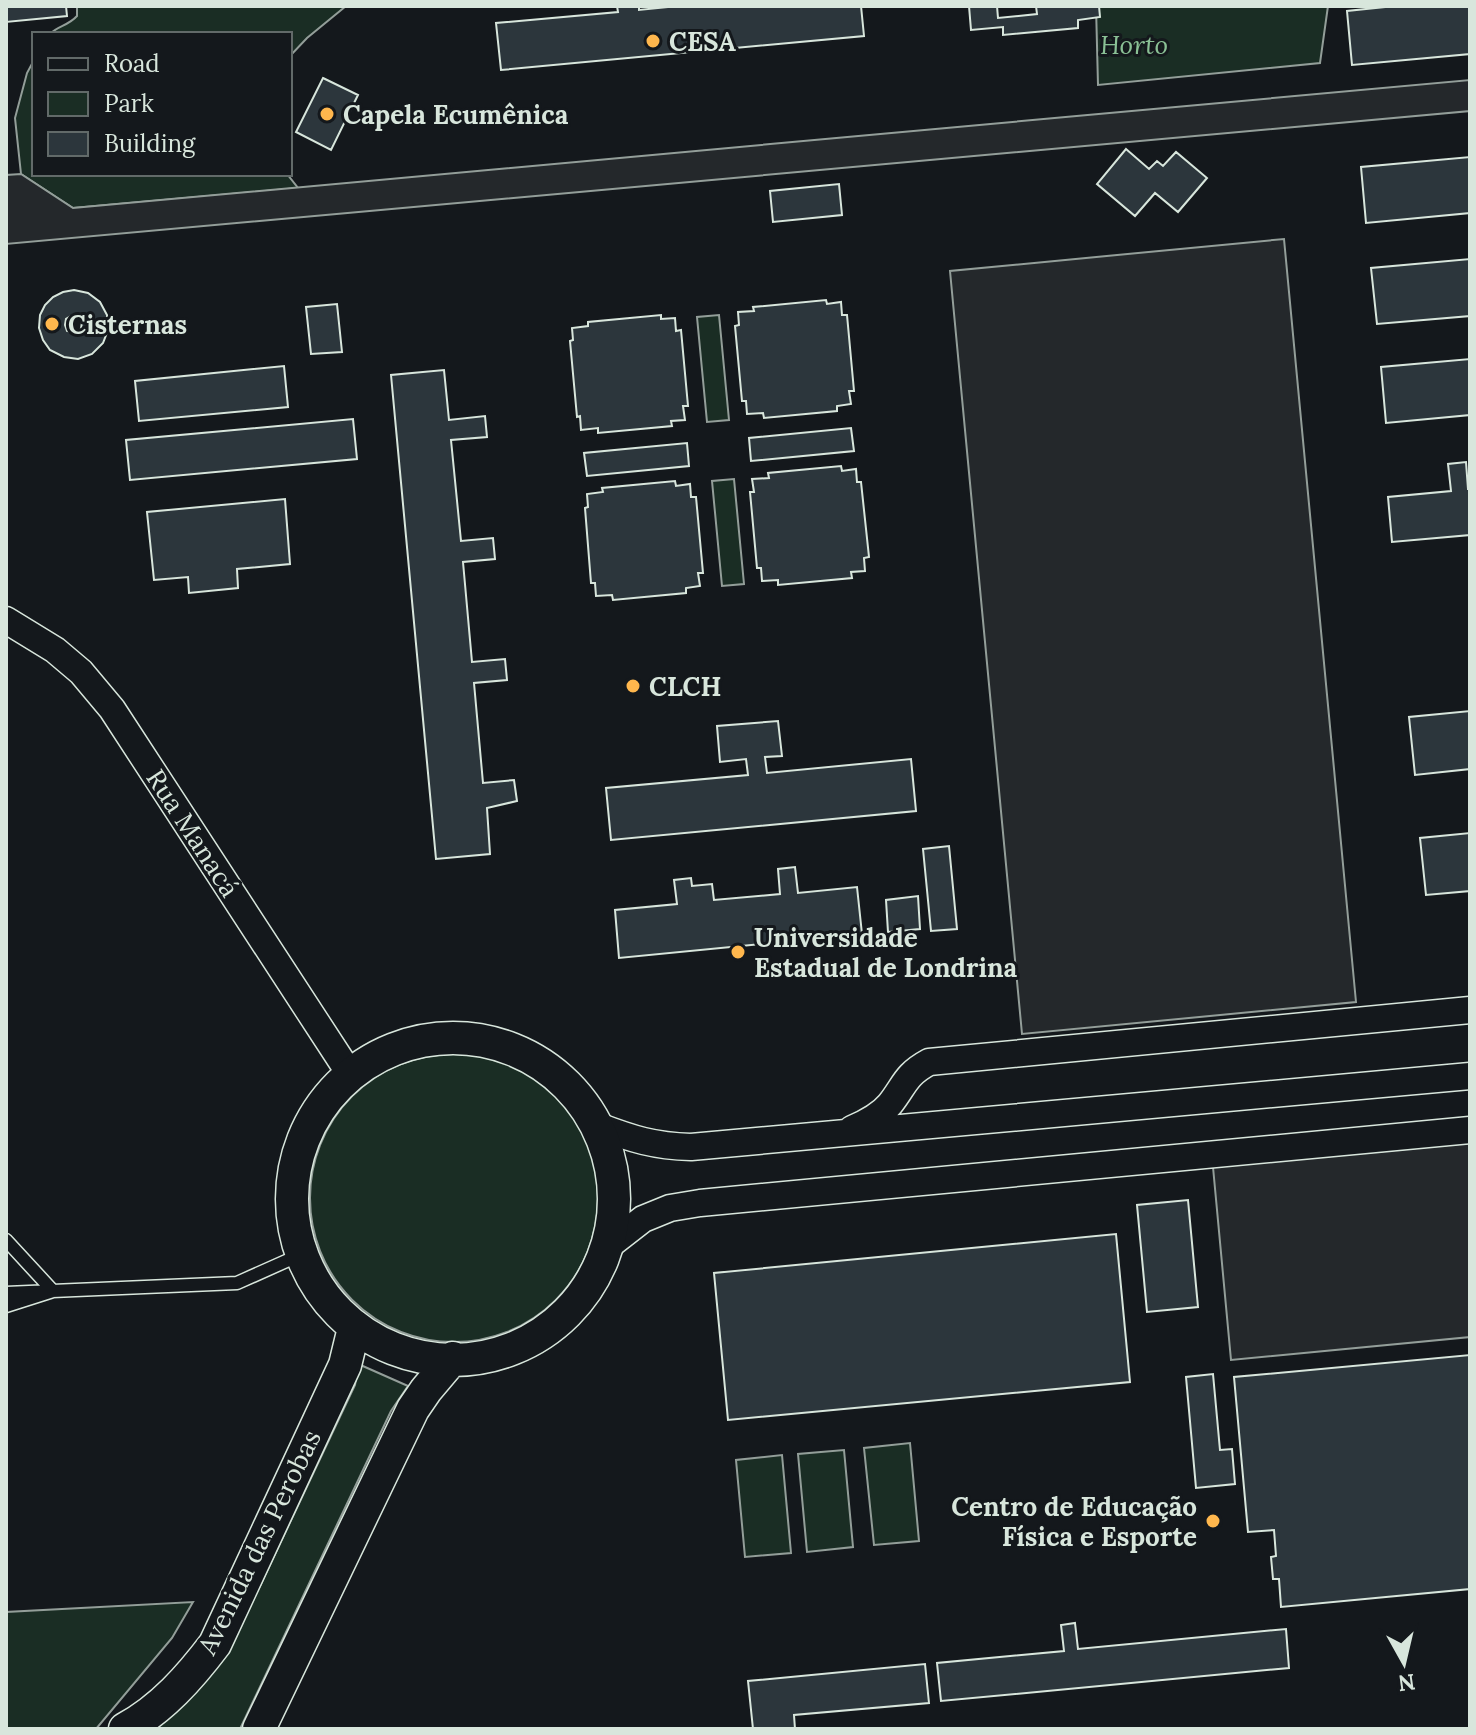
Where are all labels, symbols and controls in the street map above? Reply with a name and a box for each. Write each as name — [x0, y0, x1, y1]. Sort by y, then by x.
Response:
place label: CESA — [669, 25, 736, 58]
park label: Horto — [1100, 28, 1168, 61]
legend — [32, 32, 292, 176]
marker: CESA — [644, 32, 662, 50]
text: Road — [104, 48, 160, 79]
text: Park — [104, 88, 154, 119]
place label: Capela Ecumênica — [343, 98, 569, 131]
marker: Capela Ecumênica — [318, 105, 336, 123]
text: Building — [104, 128, 196, 159]
place label: Cisternas — [68, 308, 187, 341]
marker: Cisternas — [43, 315, 61, 333]
place label: CLCH — [649, 670, 721, 703]
marker: CLCH — [624, 677, 642, 695]
street label: Rua Manacá — [139, 763, 247, 903]
place label: Universidade Estadual de Londrina — [754, 921, 1018, 984]
marker: Universidade Estadual de Londrina — [729, 943, 747, 961]
street label: Avenida das Perobas — [190, 1424, 328, 1661]
place label: Centro de Educação Física e Esporte — [951, 1490, 1197, 1553]
marker: Centro de Educação Física e Esporte — [1204, 1512, 1222, 1530]
north arrow — [1364, 1623, 1444, 1703]
text: N — [1396, 1668, 1417, 1698]

